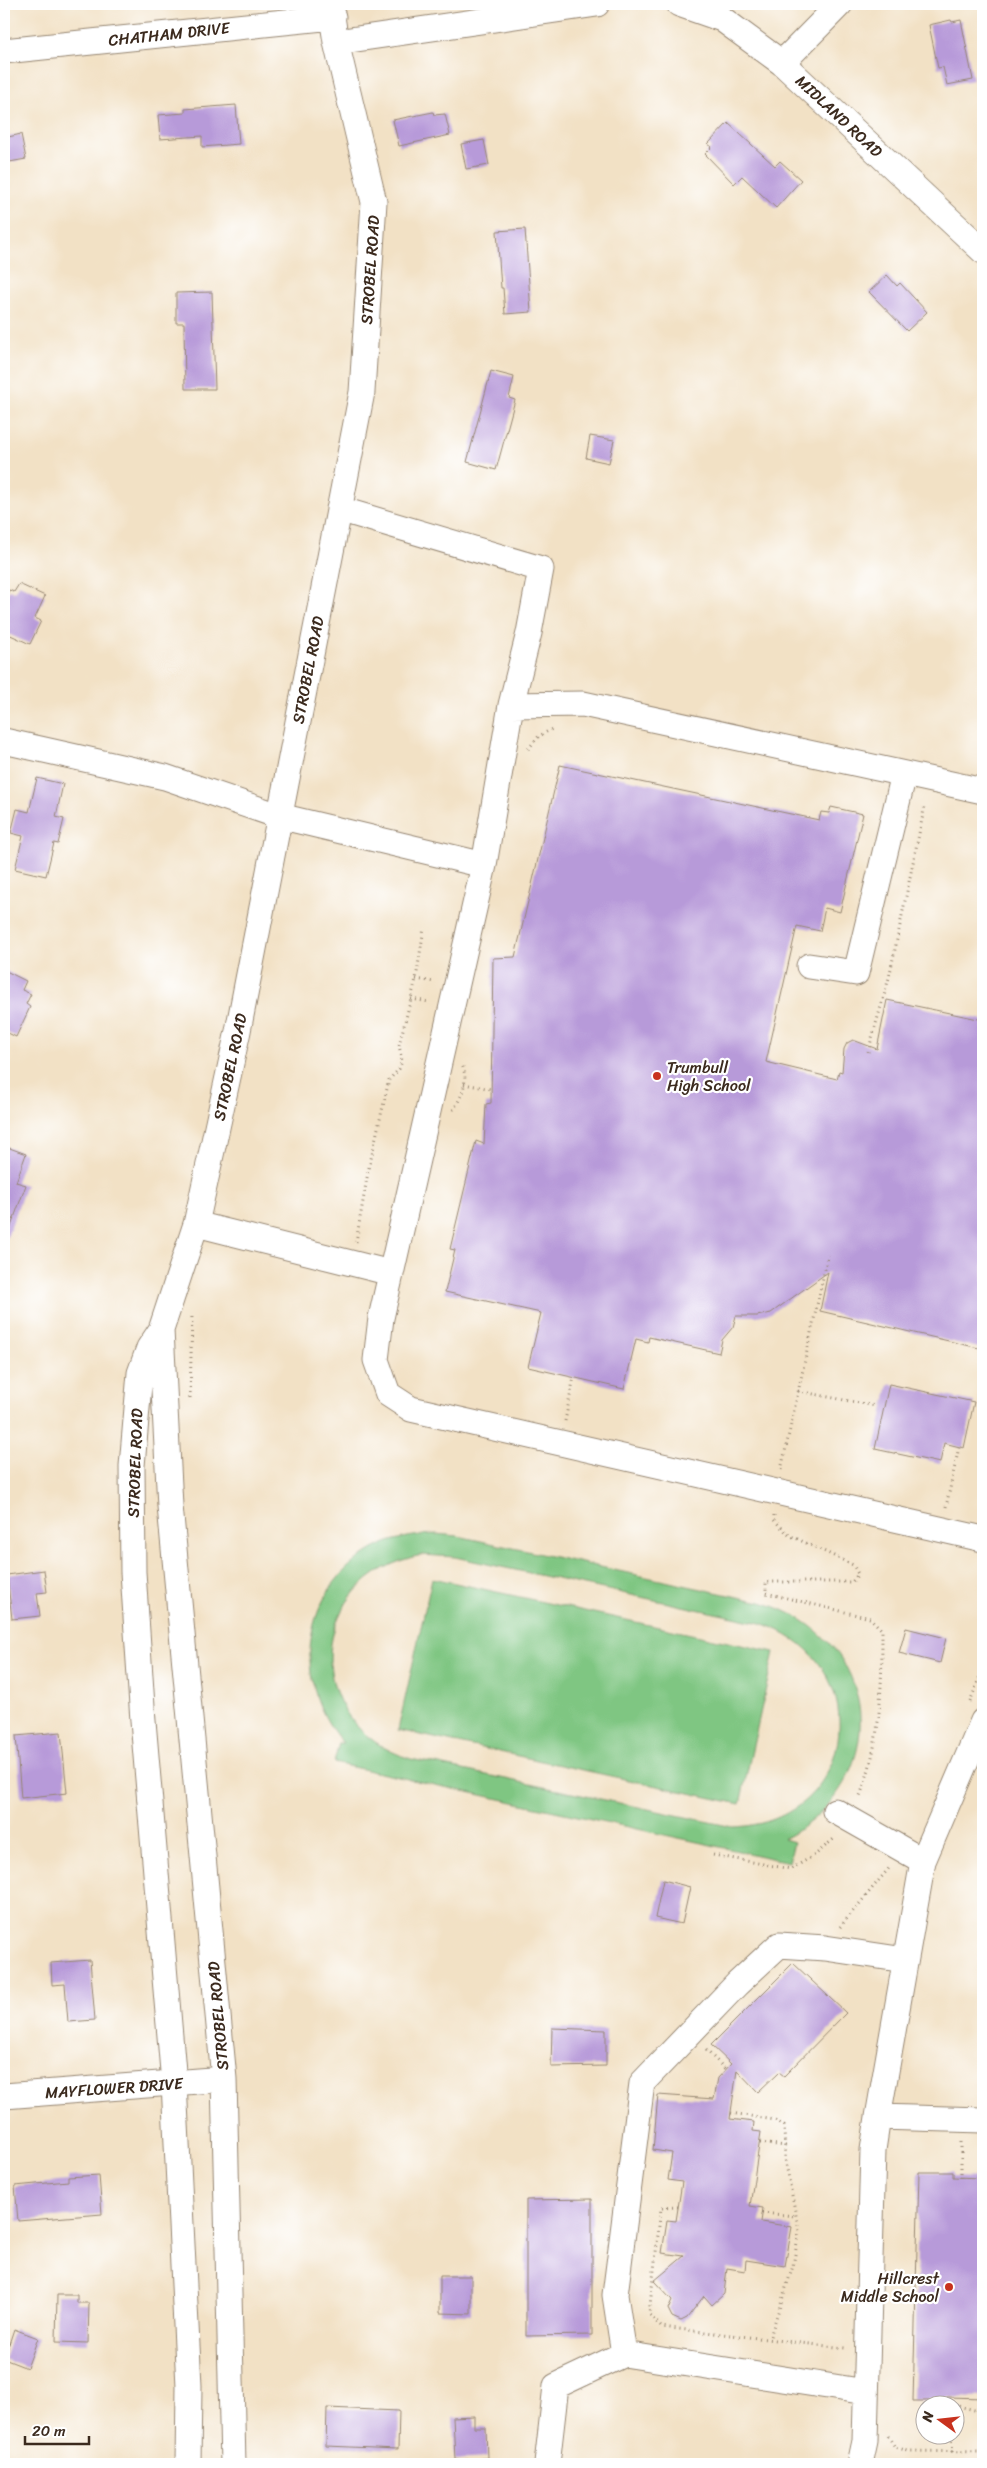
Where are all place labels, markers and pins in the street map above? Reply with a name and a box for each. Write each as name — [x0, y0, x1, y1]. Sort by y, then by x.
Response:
place label: Trumbull High School — [667, 1053, 751, 1100]
marker: Trumbull High School — [651, 1070, 663, 1082]
place label: Hillcrest Middle School — [841, 2264, 940, 2311]
marker: Hillcrest Middle School — [943, 2281, 955, 2293]

